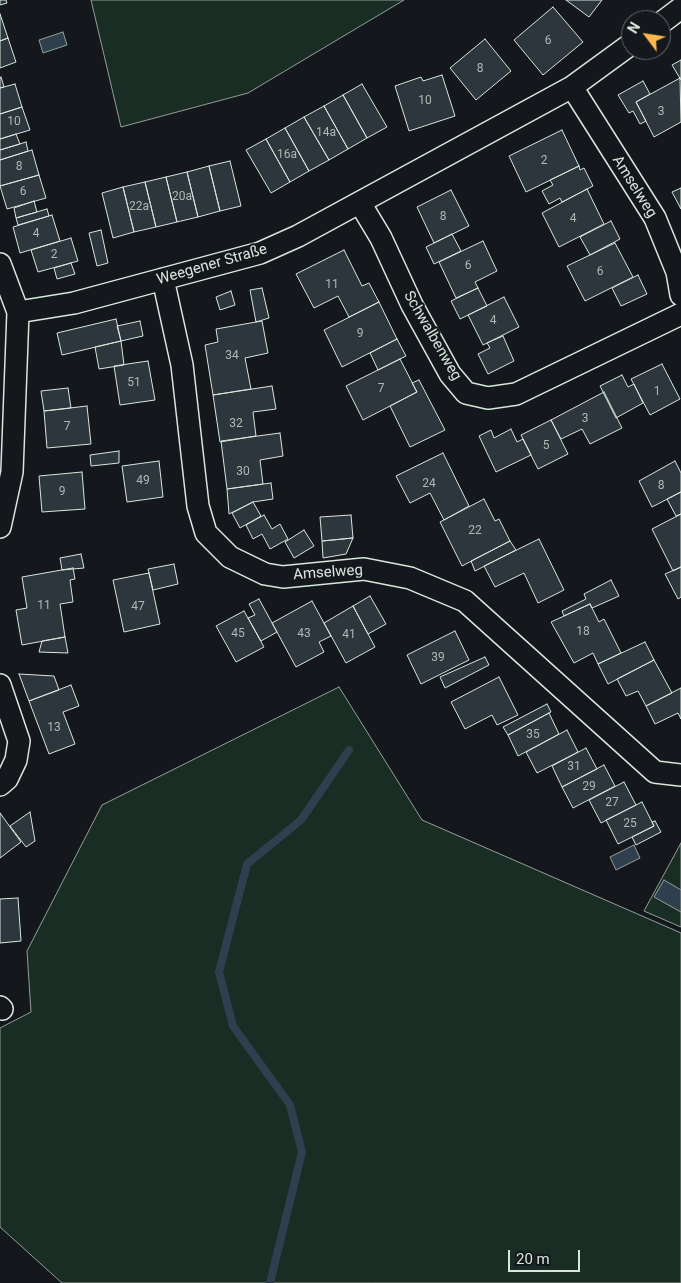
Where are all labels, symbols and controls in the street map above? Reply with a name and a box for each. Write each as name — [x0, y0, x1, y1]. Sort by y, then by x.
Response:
north arrow — [621, 10, 671, 60]
text: N — [625, 19, 643, 36]
house number: 6 — [545, 34, 551, 48]
house number: 8 — [477, 62, 483, 76]
house number: 10 — [418, 94, 432, 108]
house number: 3 — [658, 105, 664, 119]
house number: 10 — [7, 115, 21, 129]
house number: 14a — [316, 126, 336, 140]
house number: 16a — [277, 148, 297, 162]
street label: Amselweg — [608, 153, 660, 221]
house number: 2 — [541, 154, 547, 168]
house number: 8 — [16, 160, 22, 174]
house number: 6 — [20, 185, 26, 199]
house number: 20a — [172, 190, 192, 204]
house number: 22a — [129, 200, 149, 214]
house number: 8 — [440, 210, 446, 224]
house number: 4 — [570, 212, 576, 226]
house number: 4 — [33, 227, 39, 241]
street label: Weegener Straße — [155, 241, 269, 289]
house number: 2 — [51, 248, 57, 262]
house number: 6 — [465, 259, 471, 273]
house number: 6 — [597, 265, 603, 279]
house number: 11 — [325, 278, 339, 292]
street label: Schwalbenweg — [399, 288, 465, 384]
house number: 4 — [490, 314, 496, 328]
house number: 9 — [357, 327, 363, 341]
house number: 34 — [225, 349, 239, 363]
house number: 51 — [127, 376, 141, 390]
house number: 7 — [378, 382, 384, 396]
house number: 1 — [654, 385, 660, 399]
house number: 3 — [582, 412, 588, 426]
house number: 32 — [229, 417, 243, 431]
house number: 7 — [64, 420, 70, 434]
house number: 5 — [543, 439, 549, 453]
house number: 30 — [236, 465, 250, 479]
house number: 49 — [136, 474, 150, 488]
house number: 24 — [422, 477, 436, 491]
house number: 8 — [658, 479, 664, 493]
house number: 9 — [59, 485, 65, 499]
house number: 22 — [468, 524, 482, 538]
street label: Amselweg — [292, 562, 364, 584]
house number: 11 — [37, 599, 51, 613]
house number: 47 — [131, 600, 145, 614]
house number: 18 — [576, 625, 590, 639]
house number: 45 — [231, 627, 245, 641]
house number: 43 — [297, 627, 311, 641]
house number: 41 — [342, 628, 356, 642]
house number: 39 — [431, 651, 445, 665]
house number: 13 — [47, 721, 61, 735]
house number: 35 — [526, 728, 540, 742]
house number: 31 — [567, 760, 581, 774]
house number: 29 — [582, 780, 596, 794]
house number: 27 — [605, 796, 619, 810]
house number: 25 — [623, 817, 637, 831]
scale bar — [511, 1240, 584, 1272]
text: 20 m — [516, 1250, 550, 1268]

